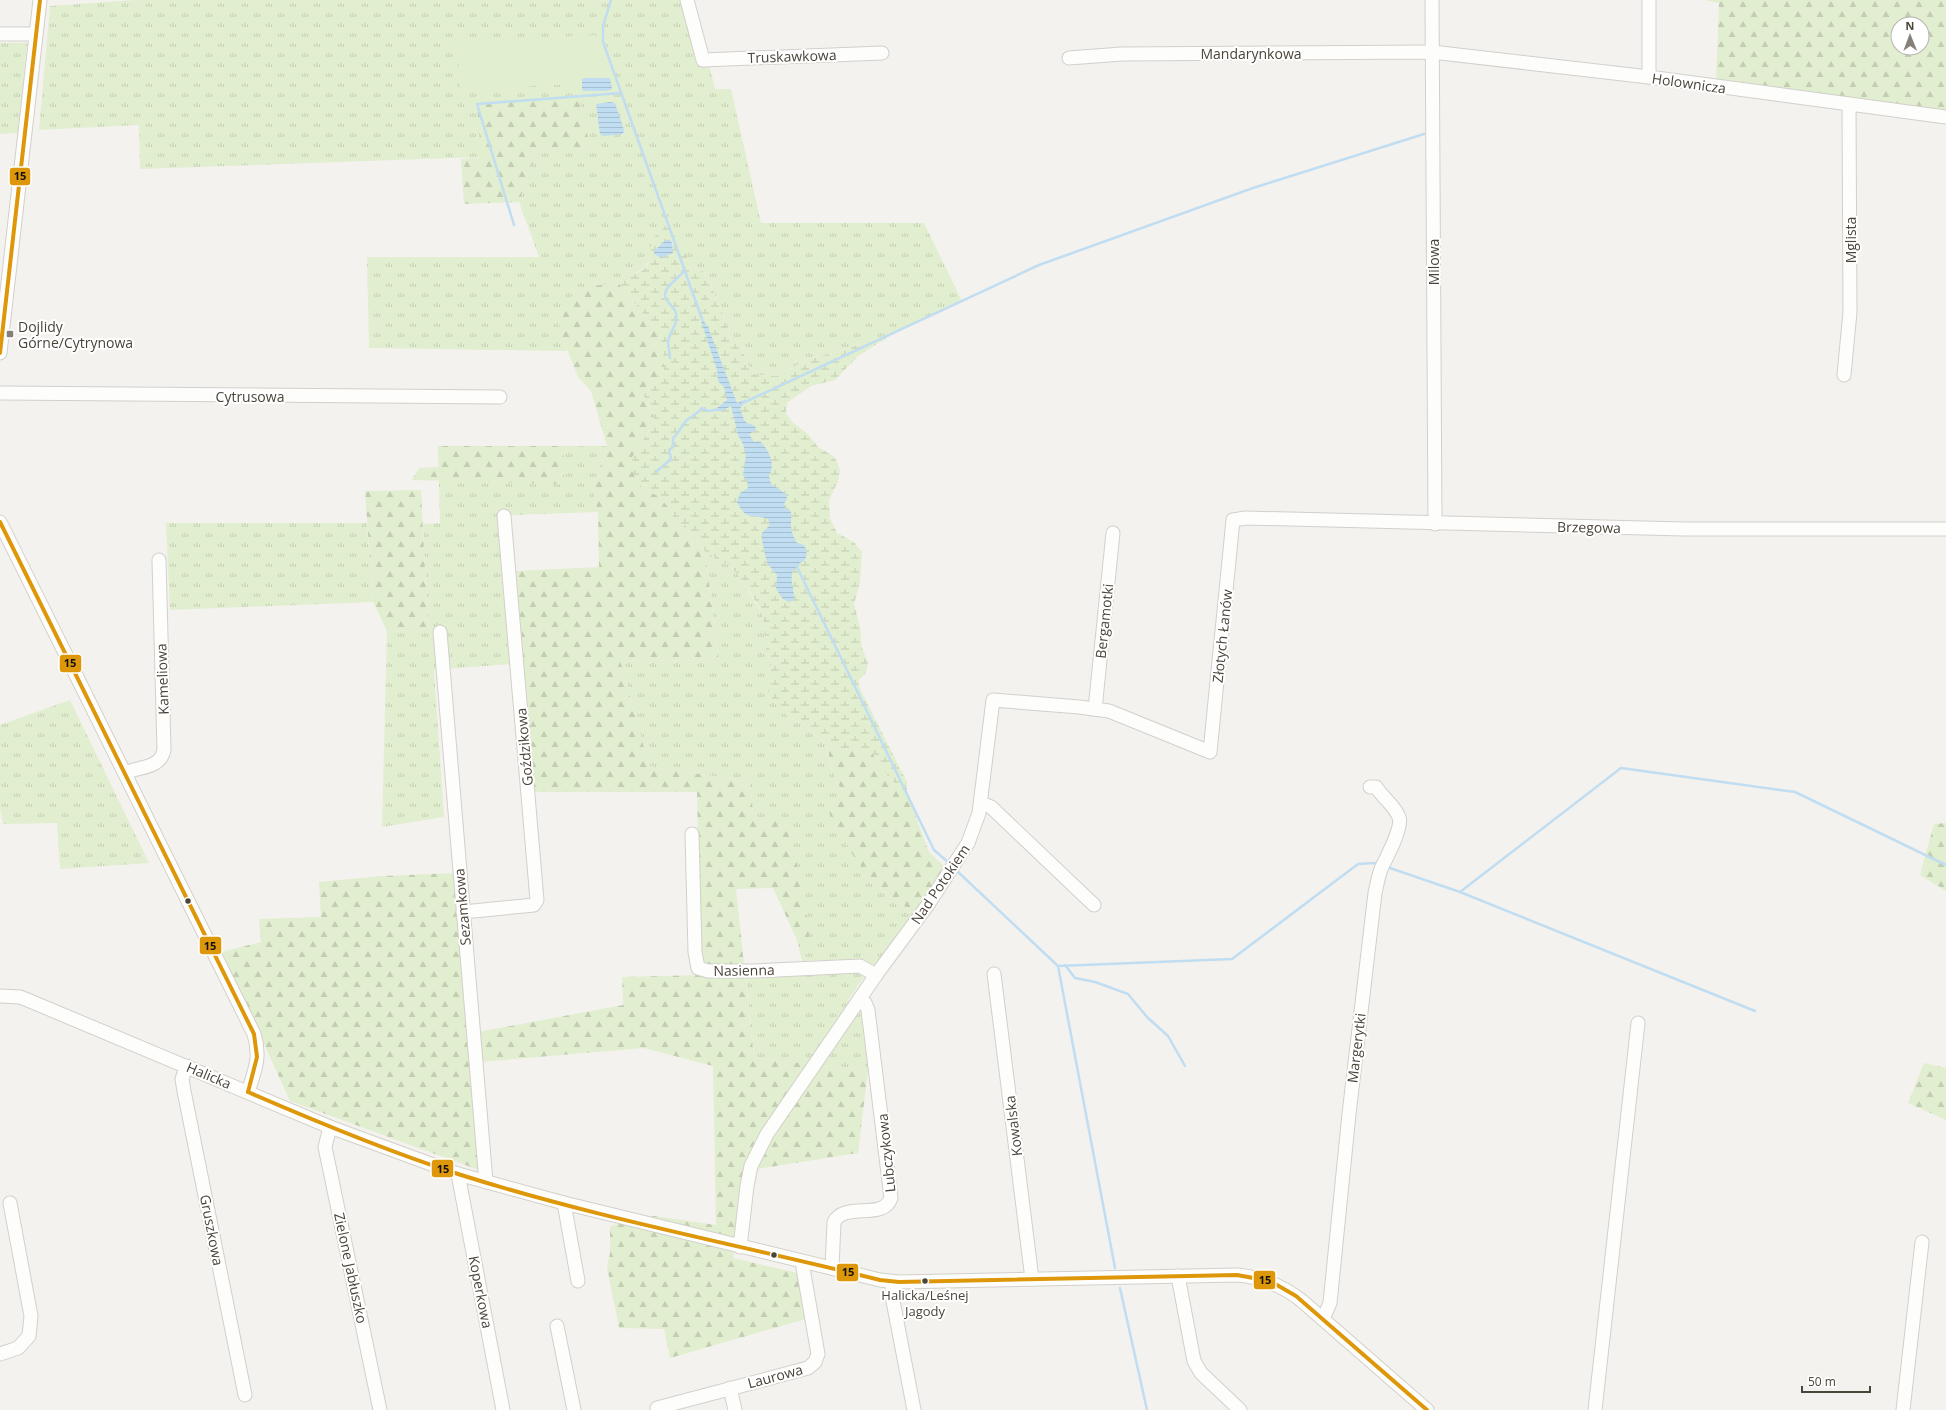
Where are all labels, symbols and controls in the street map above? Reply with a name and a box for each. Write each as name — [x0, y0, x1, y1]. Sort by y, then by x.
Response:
north arrow — [1890, 16, 1930, 56]
text: N — [1905, 18, 1914, 33]
street label: Mandarynkowa — [1200, 44, 1302, 63]
street label: Truskawkowa — [747, 45, 837, 67]
street label: Holownicza — [1651, 68, 1727, 98]
line badge: 15 — [9, 167, 31, 186]
text: 15 — [14, 168, 26, 183]
street label: Mglista — [1841, 217, 1860, 263]
street label: Milowa — [1424, 239, 1443, 285]
place label: Dojlidy Górne/Cytrynowa — [18, 317, 133, 352]
marker: Dojlidy Górne/Cytrynowa — [5, 329, 15, 339]
street label: Cytrusowa — [216, 387, 284, 406]
street label: Brzegowa — [1557, 517, 1621, 537]
street label: Bergamotki — [1091, 583, 1117, 659]
street label: Złotych Łanów — [1208, 588, 1236, 684]
street label: Kameliowa — [151, 643, 173, 715]
line badge: 15 — [59, 654, 82, 673]
text: 15 — [64, 655, 76, 670]
street label: Goździkowa — [511, 707, 537, 787]
street label: Nad Potokiem — [906, 840, 974, 928]
street label: Sezamkowa — [449, 868, 475, 946]
unlabelled marker — [183, 896, 193, 906]
line badge: 15 — [199, 936, 222, 955]
text: 15 — [204, 938, 216, 953]
street label: Nasienna — [713, 960, 775, 980]
street label: Margerytki — [1342, 1012, 1370, 1084]
street label: Halicka — [184, 1057, 234, 1093]
street label: Kowalska — [1000, 1095, 1026, 1157]
street label: Lubczykowa — [872, 1113, 900, 1193]
line badge: 15 — [431, 1159, 454, 1178]
text: 15 — [437, 1161, 449, 1176]
street label: Gruszkowa — [196, 1193, 228, 1267]
street label: Zielone Jabłuszko — [330, 1211, 372, 1325]
unlabelled marker — [769, 1250, 779, 1260]
street label: Koperkowa — [465, 1254, 497, 1330]
line badge: 15 — [836, 1263, 859, 1282]
text: 15 — [842, 1264, 854, 1279]
line badge: 15 — [1253, 1270, 1276, 1290]
text: 15 — [1259, 1272, 1271, 1287]
marker: Halicka/Leśnej Jagody — [920, 1276, 930, 1286]
place label: Halicka/Leśnej Jagody — [881, 1286, 969, 1320]
street label: Laurowa — [745, 1360, 805, 1392]
scale bar — [1802, 1368, 1870, 1394]
text: 50 m — [1808, 1373, 1836, 1390]

